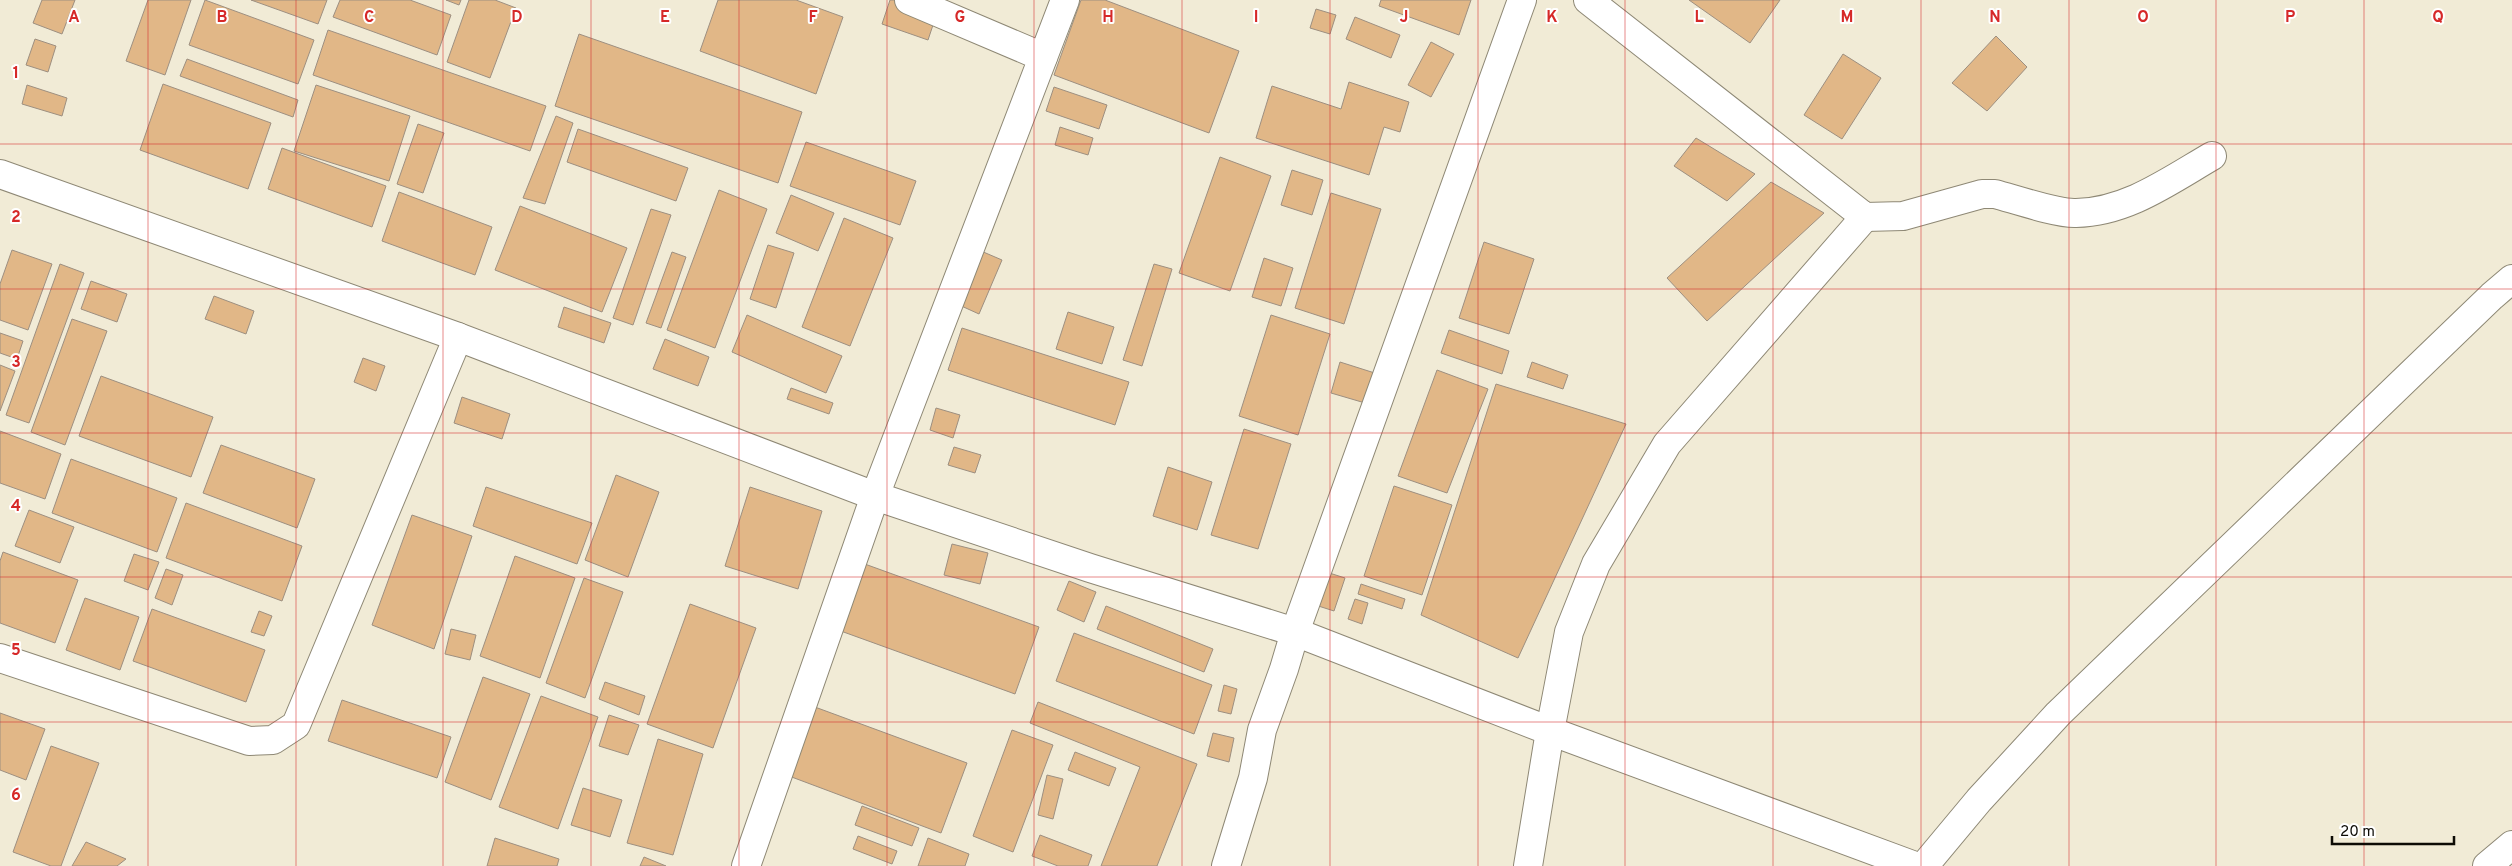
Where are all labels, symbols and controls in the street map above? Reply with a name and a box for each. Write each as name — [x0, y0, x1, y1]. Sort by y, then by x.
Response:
text: A — [68, 8, 80, 28]
text: B — [216, 8, 228, 28]
text: C — [364, 8, 374, 28]
text: D — [511, 8, 523, 28]
text: E — [660, 8, 670, 28]
text: F — [808, 8, 818, 28]
text: G — [955, 8, 965, 28]
text: H — [1102, 8, 1114, 28]
text: I — [1254, 8, 1258, 28]
text: J — [1400, 8, 1408, 28]
text: K — [1546, 8, 1558, 28]
text: L — [1694, 8, 1704, 28]
text: M — [1841, 8, 1853, 28]
text: N — [1989, 8, 2001, 28]
text: O — [2137, 8, 2149, 28]
text: P — [2285, 8, 2295, 28]
text: Q — [2432, 8, 2444, 28]
text: 1 — [13, 64, 19, 84]
text: 2 — [11, 208, 21, 228]
text: 3 — [11, 353, 21, 373]
text: 4 — [11, 497, 21, 517]
text: 5 — [11, 641, 21, 661]
text: 6 — [11, 786, 21, 806]
scale bar — [2332, 814, 2454, 846]
text: 20 m — [2340, 823, 2375, 842]

